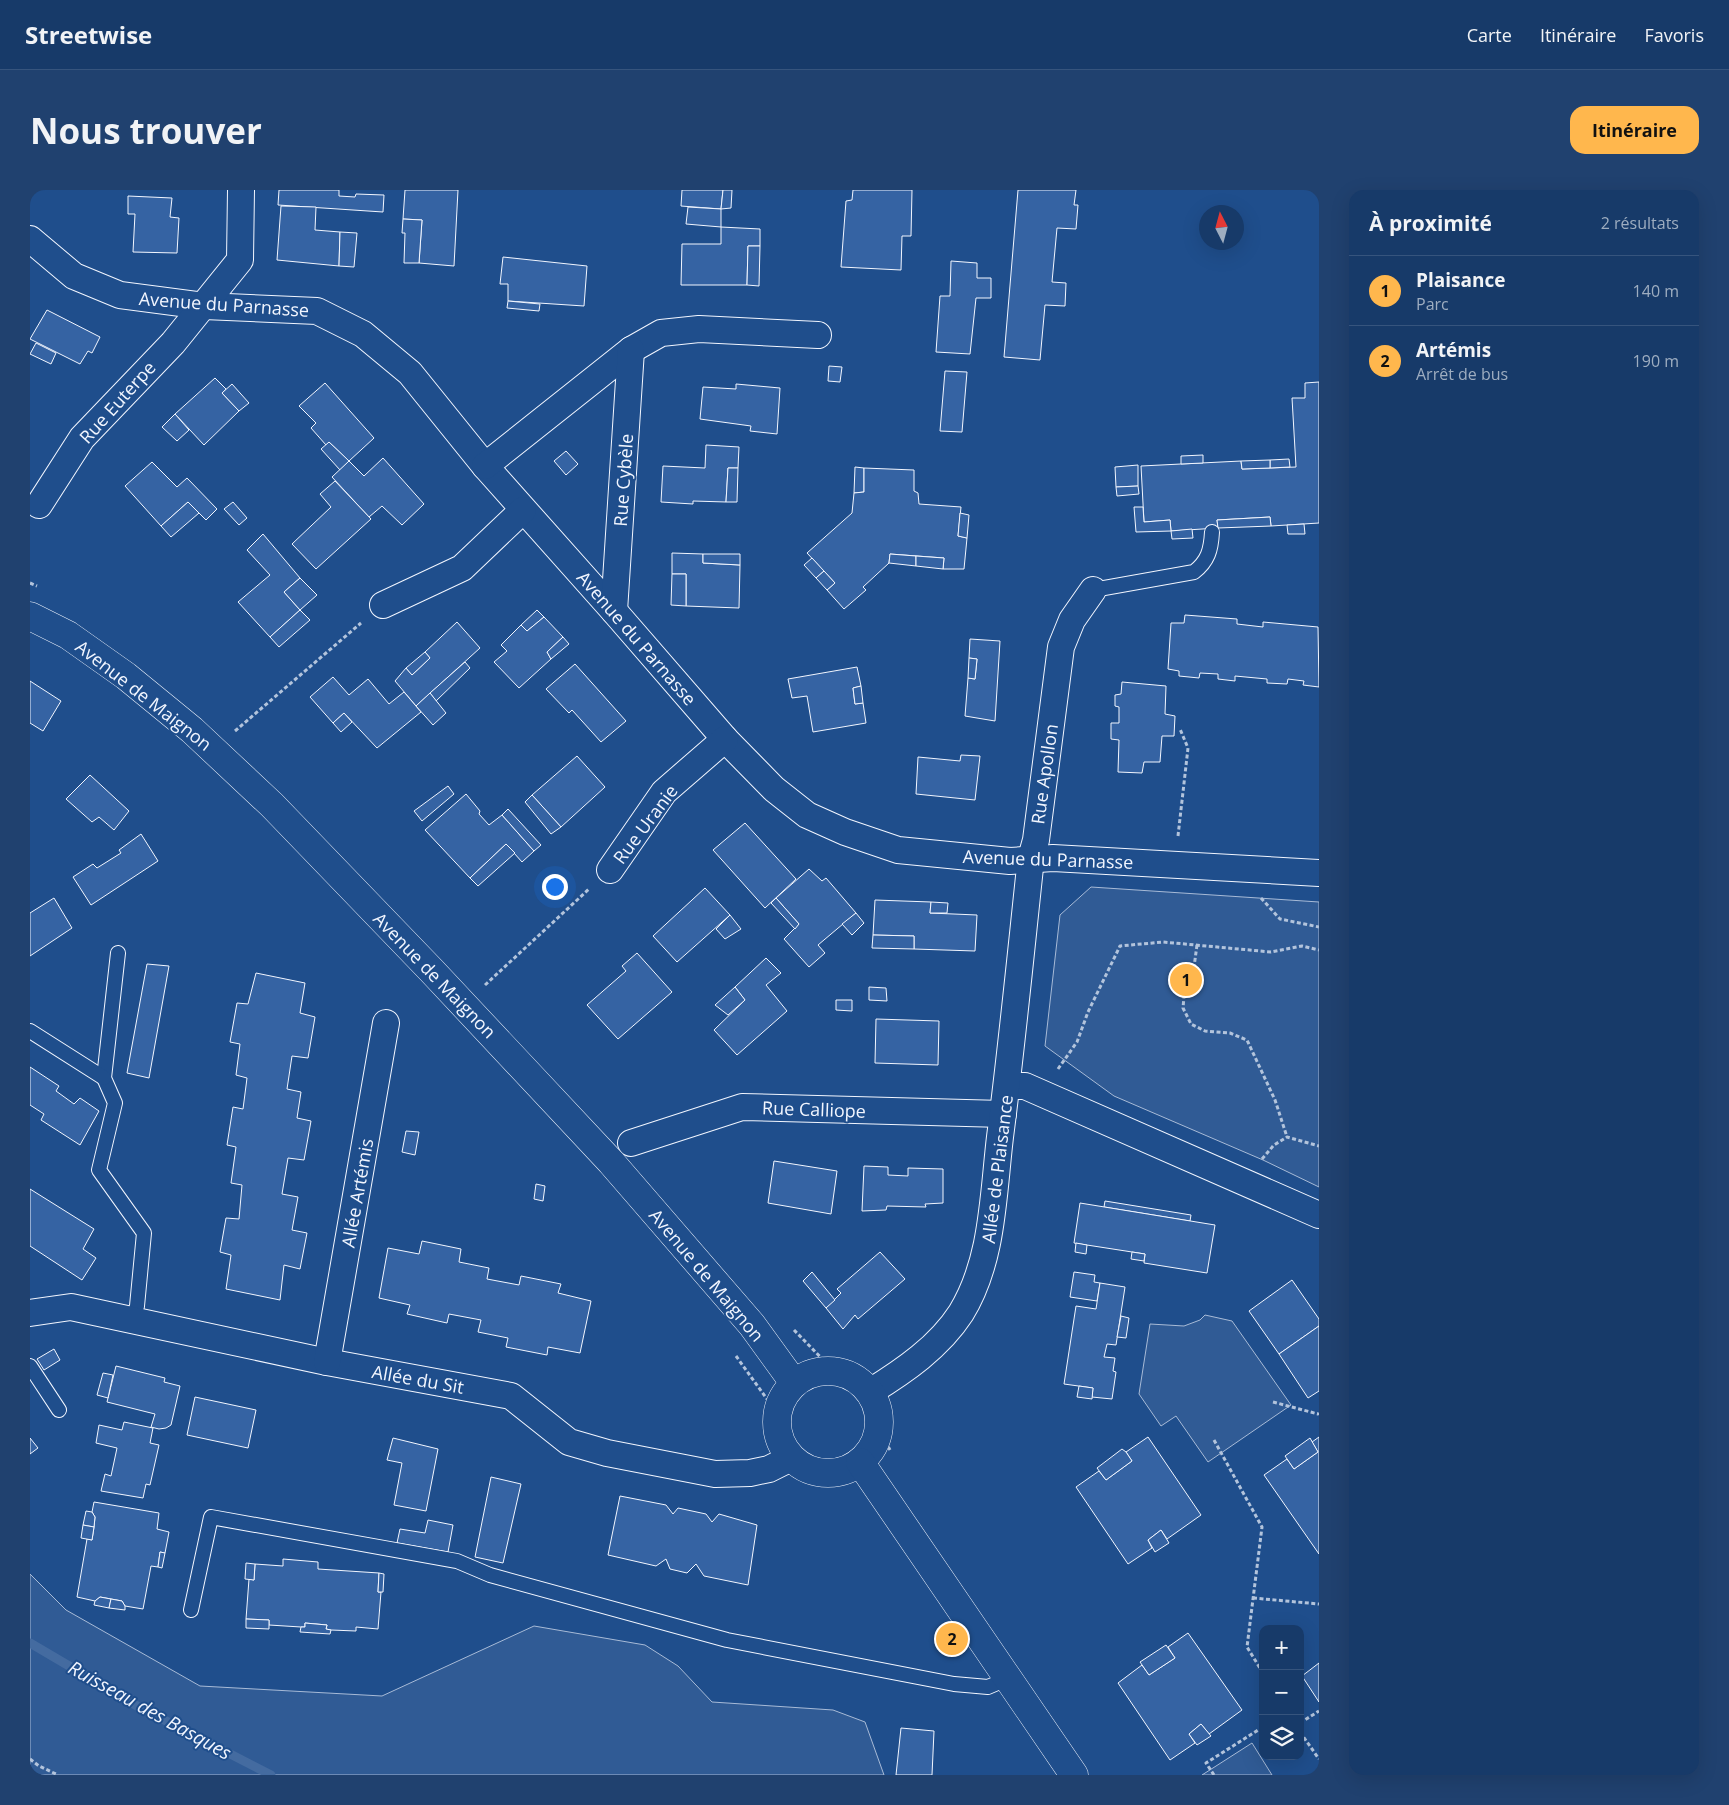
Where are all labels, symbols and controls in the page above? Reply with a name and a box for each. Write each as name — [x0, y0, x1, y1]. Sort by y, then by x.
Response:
text: Streetwise — [25, 18, 152, 51]
text: Carte — [1467, 23, 1512, 47]
text: Itinéraire — [1540, 23, 1616, 47]
text: Favoris — [1644, 23, 1704, 47]
button: Itinéraire — [1570, 106, 1699, 154]
text: Nous trouver — [30, 107, 262, 154]
north arrow — [1199, 205, 1244, 250]
text: À proximité — [1369, 209, 1492, 237]
text: 2 résultats — [1601, 212, 1679, 234]
text: Plaisance — [1416, 267, 1505, 293]
text: 1 — [1380, 280, 1390, 302]
text: 140 m — [1633, 280, 1679, 302]
street label: Avenue du Parnasse — [138, 286, 310, 322]
text: Parc — [1416, 293, 1449, 315]
text: Artémis — [1416, 337, 1491, 363]
text: 2 — [1380, 350, 1390, 372]
text: 190 m — [1633, 350, 1679, 372]
street label: Rue Euterpe — [74, 356, 160, 448]
text: Arrêt de bus — [1416, 363, 1508, 385]
street label: Rue Cybèle — [608, 433, 638, 527]
street label: Avenue du Parnasse — [572, 566, 702, 710]
street label: Avenue de Maignon — [71, 634, 217, 756]
street label: Rue Apollon — [1025, 722, 1063, 826]
street label: Rue Uranie — [607, 780, 683, 868]
street label: Avenue du Parnasse — [962, 844, 1134, 874]
your location — [542, 874, 568, 900]
street label: Avenue de Maignon — [369, 907, 501, 1043]
pin: 1 — [1170, 961, 1202, 999]
street label: Allée de Plaisance — [976, 1093, 1018, 1245]
street label: Rue Calliope — [762, 1095, 866, 1123]
street label: Allée Artémis — [336, 1137, 378, 1249]
street label: Avenue de Maignon — [644, 1203, 770, 1347]
street label: Allée du Sit — [370, 1359, 466, 1399]
pin: 2 — [936, 1620, 968, 1658]
map controls — [1259, 1625, 1304, 1760]
button: + — [1259, 1625, 1304, 1670]
water label: Ruisseau des Basques — [64, 1654, 236, 1766]
button: − — [1259, 1670, 1304, 1715]
button: layers — [1259, 1715, 1304, 1760]

